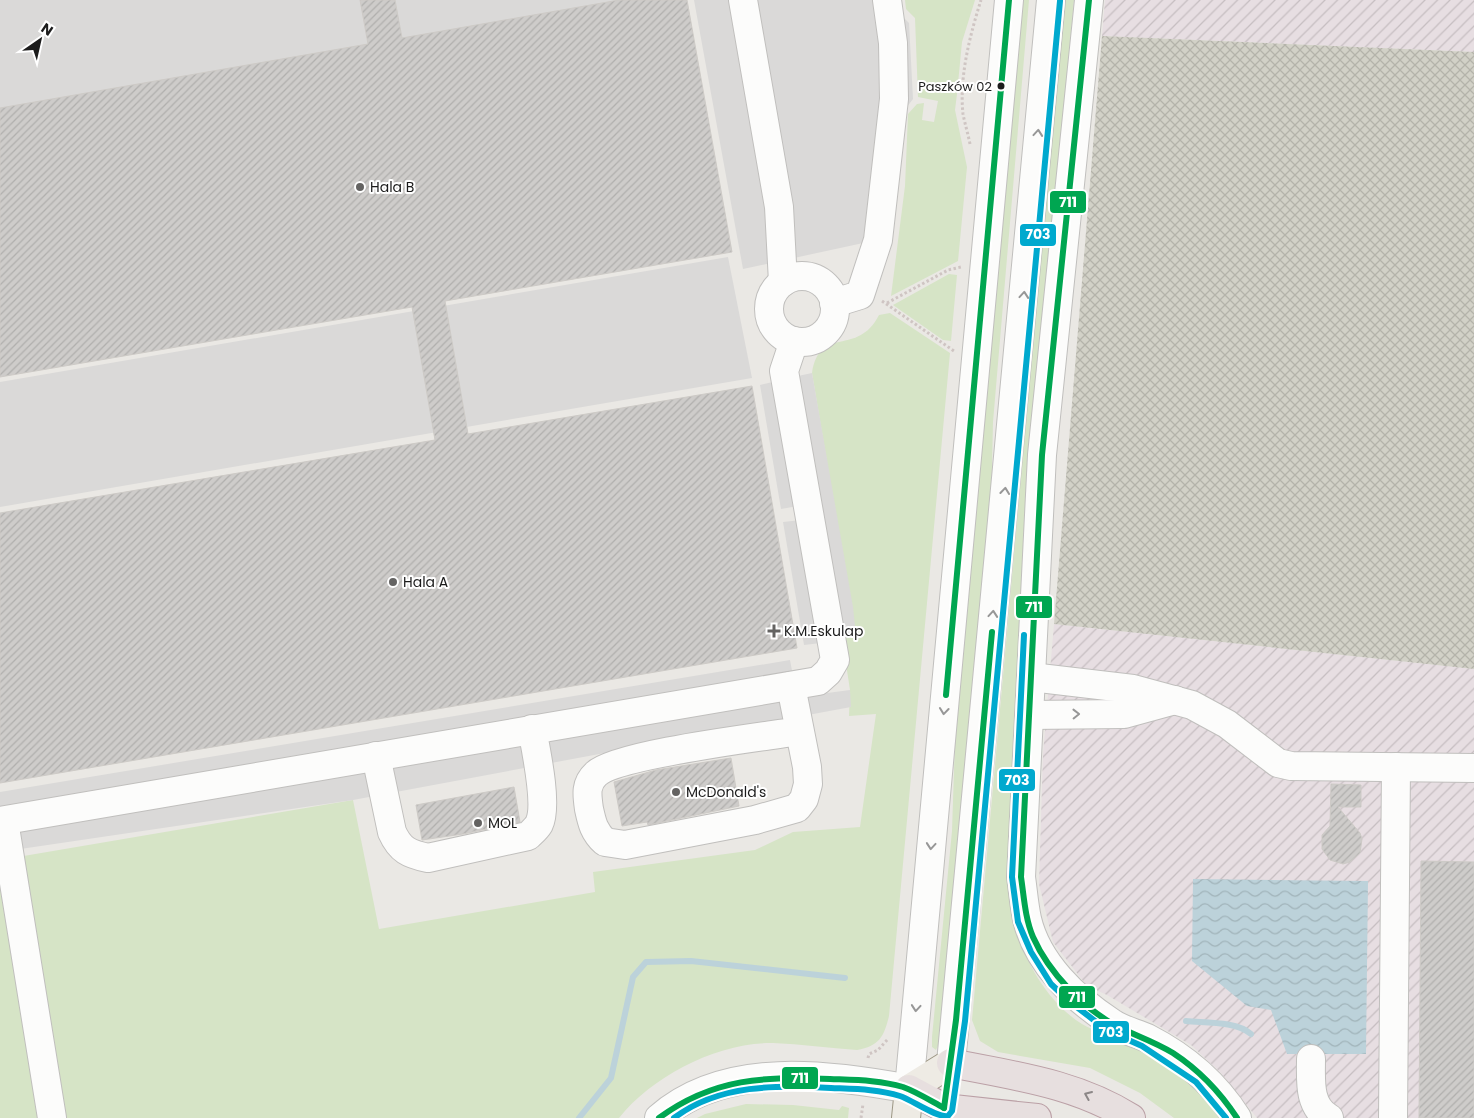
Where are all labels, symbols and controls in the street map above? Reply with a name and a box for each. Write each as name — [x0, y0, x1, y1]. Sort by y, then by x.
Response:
north arrow — [15, 15, 65, 65]
text: N — [37, 18, 57, 40]
place label: Paszków 02 — [918, 77, 992, 96]
marker: Paszków 02 — [996, 81, 1006, 91]
one-way arrow — [1032, 128, 1043, 136]
place label: Hala B — [370, 177, 414, 197]
marker: Hala B — [354, 181, 366, 193]
line badge: 711 — [1049, 190, 1087, 214]
text: 711 — [1059, 192, 1077, 212]
line badge: 703 — [1019, 223, 1057, 247]
text: 703 — [1025, 224, 1051, 244]
one-way arrow — [1018, 290, 1029, 298]
one-way arrow — [999, 487, 1010, 495]
place label: Hala A — [403, 572, 448, 592]
marker: Hala A — [387, 576, 399, 588]
line badge: 711 — [1015, 595, 1053, 619]
text: 711 — [1025, 597, 1043, 617]
one-way arrow — [988, 610, 999, 618]
place label: K.M.Eskulap — [784, 621, 863, 641]
marker: K.M.Eskulap — [768, 625, 780, 637]
one-way arrow — [939, 707, 950, 715]
one-way arrow — [1073, 709, 1081, 719]
line badge: 703 — [998, 768, 1036, 792]
text: 703 — [1004, 770, 1030, 790]
place label: McDonald's — [686, 782, 766, 802]
marker: McDonald's — [670, 786, 682, 798]
place label: MOL — [488, 813, 517, 833]
marker: MOL — [472, 817, 484, 829]
one-way arrow — [926, 842, 937, 850]
line badge: 711 — [1058, 985, 1096, 1009]
text: 711 — [1068, 987, 1086, 1007]
one-way arrow — [911, 1004, 922, 1012]
line badge: 703 — [1092, 1020, 1130, 1044]
text: 703 — [1098, 1022, 1124, 1042]
line badge: 711 — [781, 1066, 819, 1090]
text: 711 — [791, 1068, 809, 1088]
one-way arrow — [1085, 1091, 1093, 1101]

